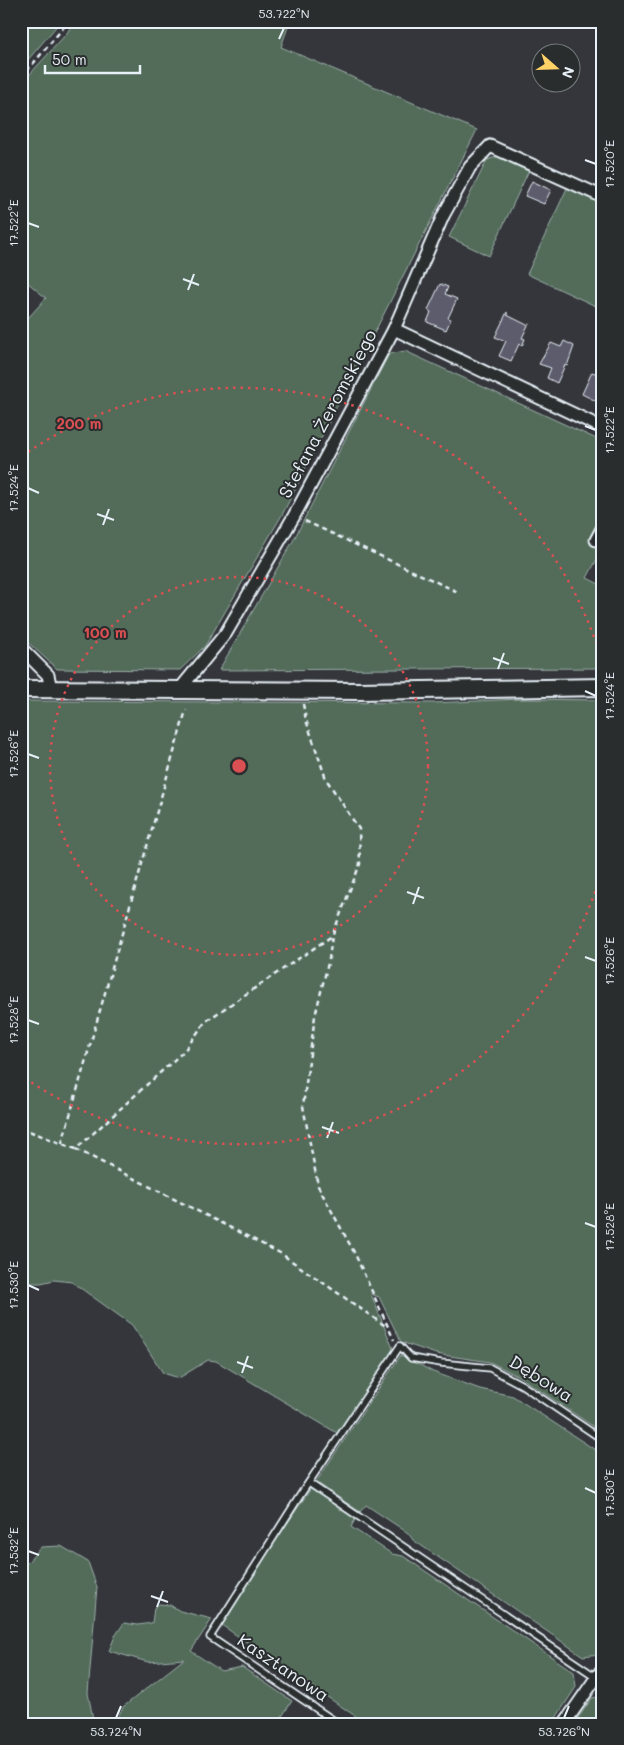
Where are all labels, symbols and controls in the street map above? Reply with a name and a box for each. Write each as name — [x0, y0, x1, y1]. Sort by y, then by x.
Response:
text: 53.722°N — [258, 5, 310, 21]
scale bar — [45, 42, 140, 74]
north arrow — [532, 42, 582, 92]
text: 50 m — [52, 49, 87, 69]
text: N — [558, 64, 579, 81]
text: 17.520°E — [601, 140, 617, 188]
text: 17.522°E — [5, 199, 21, 247]
street label: Stefana Żeromskiego — [272, 325, 382, 502]
text: 17.522°E — [601, 406, 617, 454]
text: 200 m — [57, 413, 102, 433]
text: 17.524°E — [5, 464, 21, 512]
text: 100 m — [83, 622, 127, 642]
text: 17.524°E — [601, 672, 617, 720]
text: 17.526°E — [5, 730, 21, 778]
centre of rings — [230, 757, 248, 775]
text: 17.526°E — [601, 937, 617, 985]
text: 17.528°E — [5, 996, 21, 1044]
text: 17.528°E — [601, 1203, 617, 1251]
text: 17.530°E — [5, 1261, 21, 1309]
street label: Dębowa — [505, 1349, 578, 1407]
text: 17.530°E — [601, 1469, 617, 1517]
text: 17.532°E — [5, 1527, 21, 1575]
street label: Kasztanowa — [233, 1628, 334, 1707]
text: 53.724°N — [90, 1723, 142, 1739]
text: 53.726°N — [538, 1723, 590, 1739]

